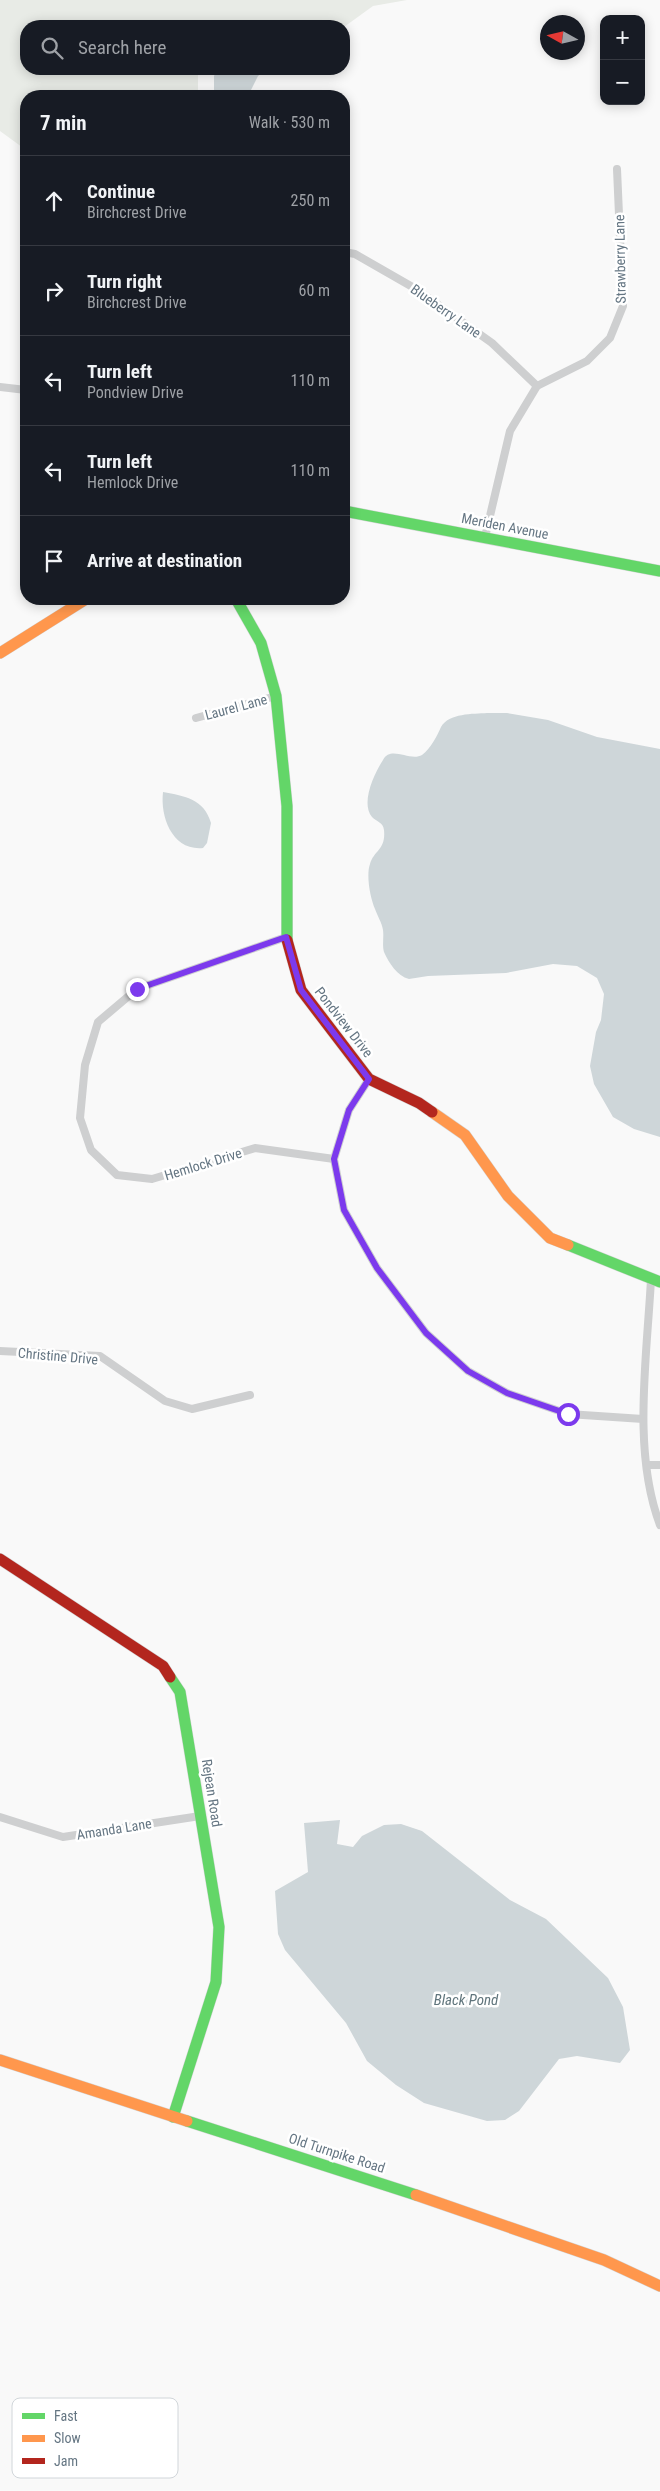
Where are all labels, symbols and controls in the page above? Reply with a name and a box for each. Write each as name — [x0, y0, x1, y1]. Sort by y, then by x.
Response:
north arrow — [540, 15, 585, 60]
map controls — [600, 15, 645, 105]
button: + — [600, 15, 645, 60]
search box — [20, 20, 350, 75]
icon: search — [38, 34, 66, 62]
text: Search here — [78, 36, 166, 59]
button: − — [600, 60, 645, 105]
text: 7 min — [40, 111, 87, 135]
text: Walk · 530 m — [249, 113, 330, 132]
text: Continue — [87, 180, 155, 203]
icon: ahead — [40, 187, 68, 215]
text: 250 m — [291, 191, 330, 210]
text: Birchcrest Drive — [87, 203, 187, 222]
street label: Strawberry Lane — [611, 214, 629, 304]
text: Turn right — [87, 270, 162, 293]
icon: right — [40, 277, 68, 305]
text: 60 m — [298, 281, 330, 300]
street label: Blueberry Lane — [408, 281, 485, 341]
text: Birchcrest Drive — [87, 293, 187, 312]
text: Turn left — [87, 360, 152, 383]
icon: left — [40, 367, 68, 395]
text: 110 m — [291, 371, 330, 390]
text: Pondview Drive — [87, 383, 184, 402]
text: Turn left — [87, 450, 152, 473]
icon: left — [40, 457, 68, 485]
text: 110 m — [291, 461, 330, 480]
text: Hemlock Drive — [87, 473, 178, 492]
street label: Meriden Avenue — [460, 510, 550, 542]
icon: arrive — [40, 547, 68, 575]
text: Arrive at destination — [87, 549, 242, 572]
street label: Laurel Lane — [203, 691, 269, 723]
route end — [126, 978, 149, 1001]
street label: Pondview Drive — [312, 984, 377, 1061]
street label: Hemlock Drive — [162, 1145, 244, 1183]
street label: Christine Drive — [17, 1345, 99, 1368]
route start — [557, 1403, 580, 1426]
street label: Rejean Road — [199, 1758, 225, 1828]
street label: Amanda Lane — [75, 1815, 153, 1843]
water label: Black Pond — [434, 1991, 499, 2009]
street label: Old Turnpike Road — [287, 2130, 387, 2176]
legend — [12, 2398, 178, 2478]
text: Fast — [54, 2408, 78, 2424]
text: Slow — [54, 2430, 81, 2446]
text: Jam — [54, 2453, 78, 2469]

